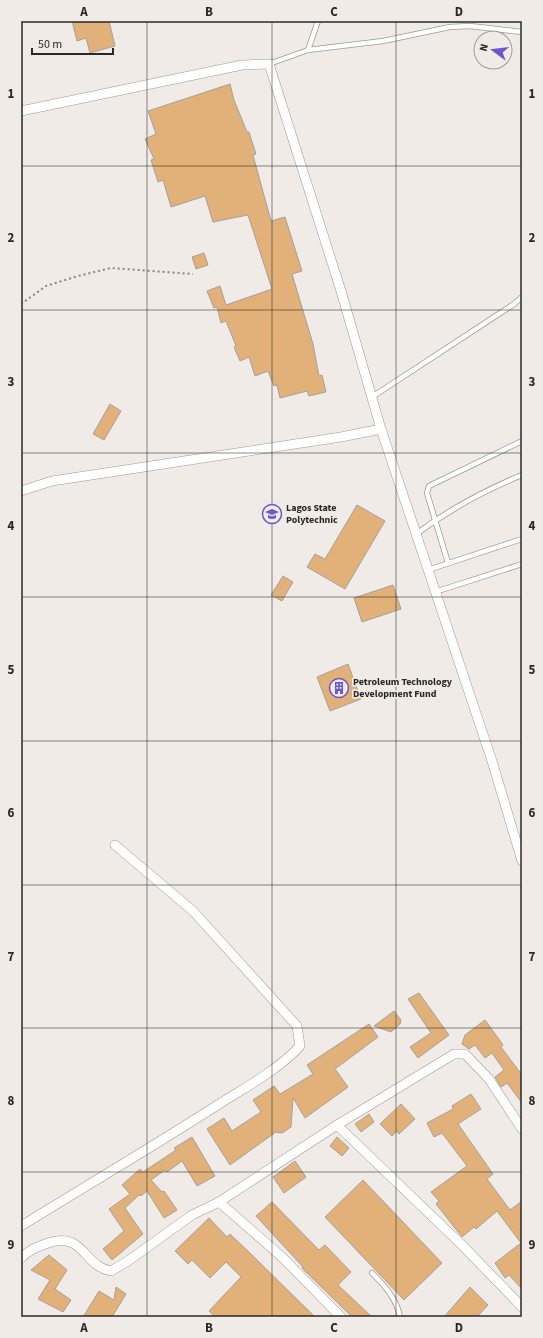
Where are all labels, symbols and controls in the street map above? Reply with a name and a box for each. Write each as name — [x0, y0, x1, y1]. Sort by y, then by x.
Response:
text: A — [79, 3, 88, 21]
text: B — [205, 3, 213, 21]
text: C — [330, 3, 338, 21]
text: D — [455, 3, 463, 21]
scale bar — [32, 30, 113, 56]
north arrow — [473, 30, 513, 70]
text: 50 m — [38, 36, 62, 53]
text: N — [476, 42, 492, 53]
text: 1 — [8, 85, 15, 103]
text: 1 — [529, 85, 536, 103]
text: 2 — [8, 229, 15, 247]
text: 2 — [529, 229, 536, 247]
text: 3 — [8, 373, 15, 391]
text: 3 — [529, 373, 536, 391]
place label: Lagos State Polytechnic — [286, 501, 338, 527]
school or university icon: Lagos State Polytechnic — [261, 503, 283, 525]
text: 4 — [8, 517, 15, 535]
text: 4 — [529, 517, 536, 535]
text: 5 — [8, 661, 15, 679]
text: 5 — [529, 661, 536, 679]
place label: Petroleum Technology Development Fund — [353, 675, 453, 701]
building icon: Petroleum Technology Development Fund — [328, 677, 350, 699]
text: 6 — [8, 804, 15, 822]
text: 6 — [529, 804, 536, 822]
text: 7 — [8, 948, 15, 966]
text: 7 — [529, 948, 536, 966]
text: 8 — [8, 1092, 15, 1110]
text: 8 — [529, 1092, 536, 1110]
text: 9 — [8, 1236, 15, 1254]
text: 9 — [529, 1236, 536, 1254]
text: A — [79, 1319, 88, 1337]
text: B — [205, 1319, 213, 1337]
text: C — [330, 1319, 338, 1337]
text: D — [455, 1319, 463, 1337]

